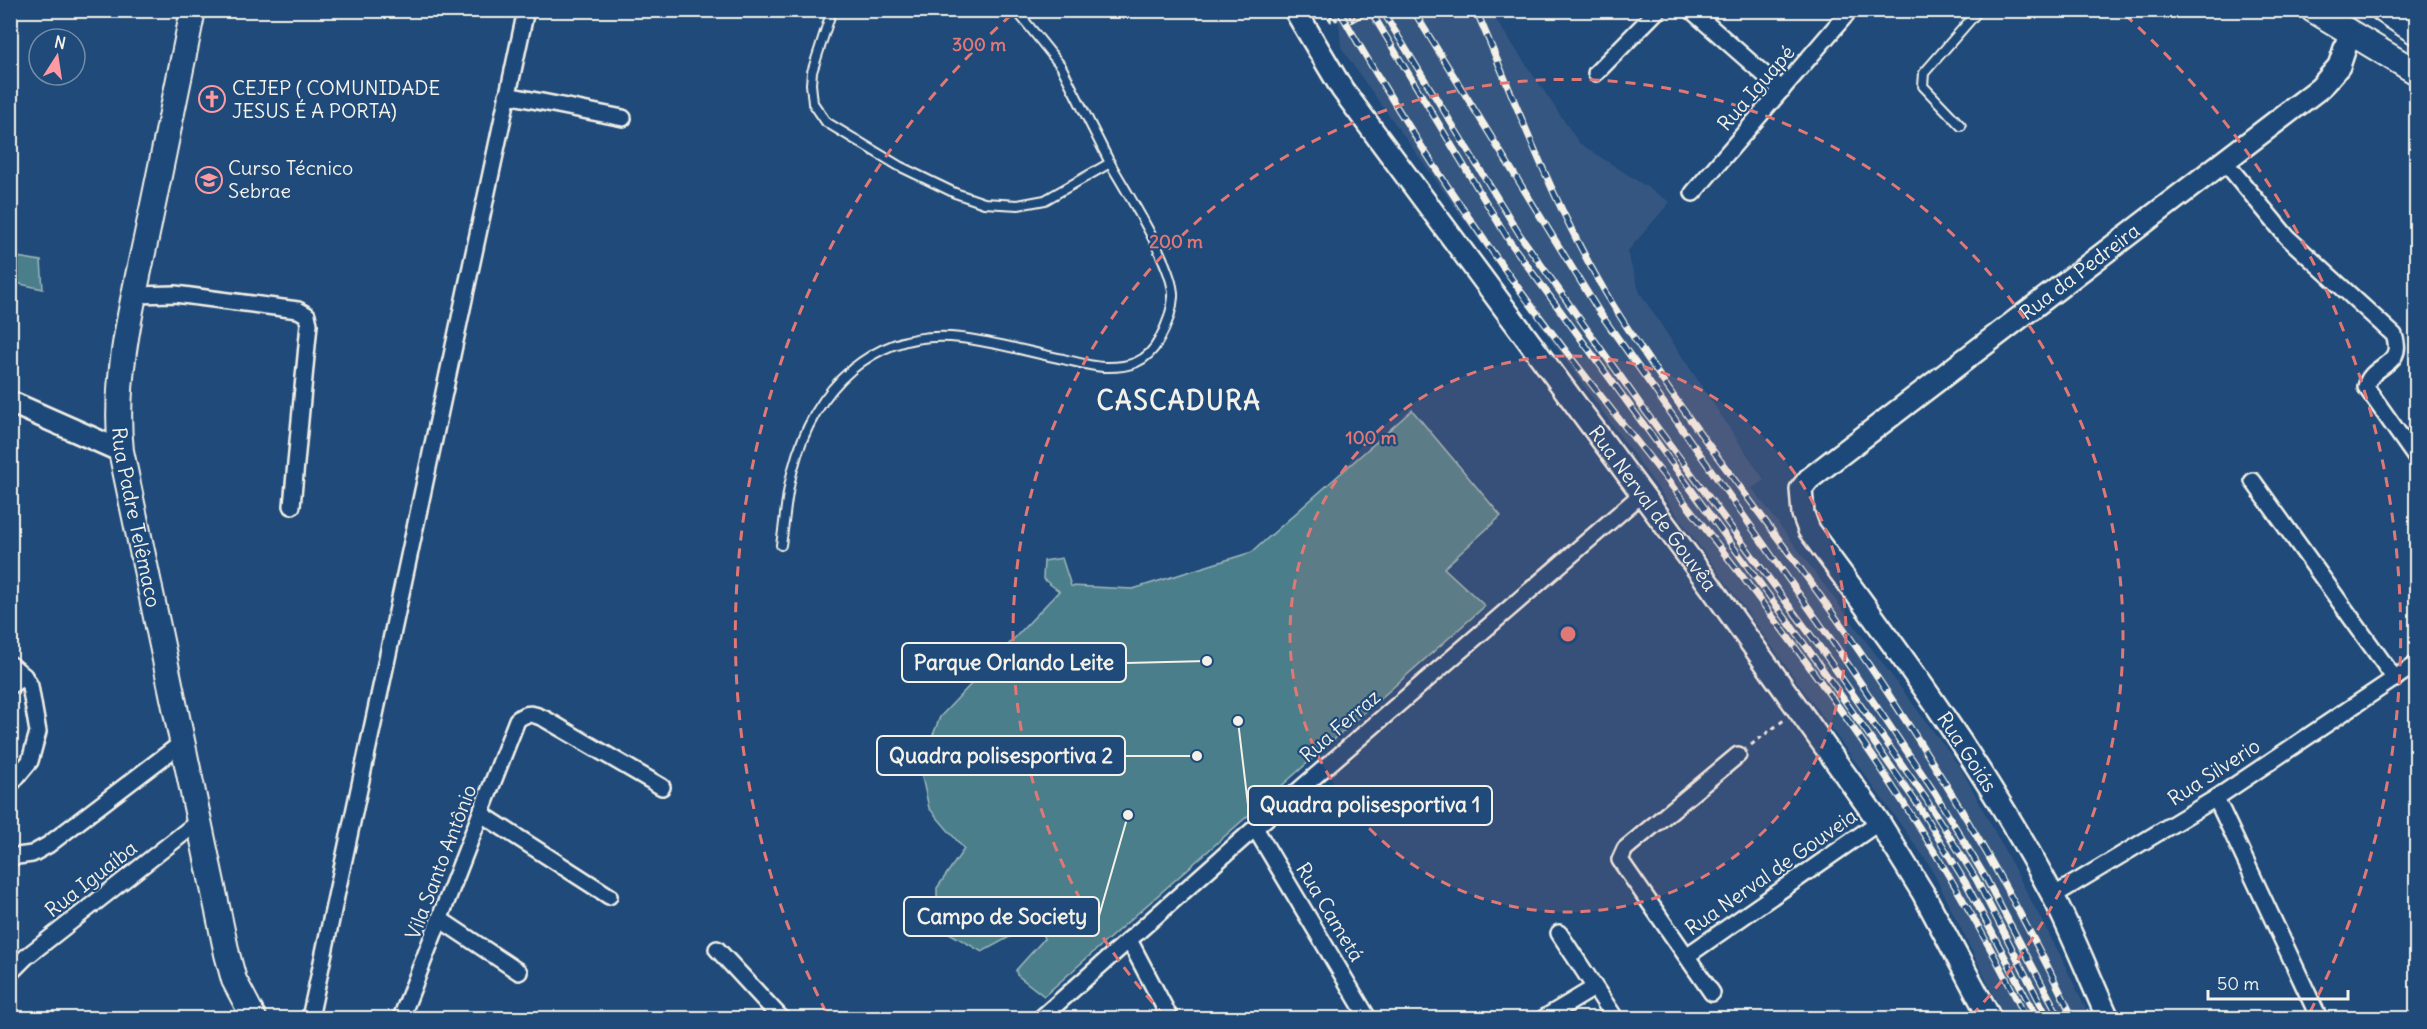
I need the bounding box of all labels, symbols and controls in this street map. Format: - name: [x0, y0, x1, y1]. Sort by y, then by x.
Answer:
- north arrow: [27, 27, 87, 87]
- text: N: [53, 31, 68, 53]
- text: 300 m: [952, 33, 1006, 56]
- street label: Rua Iguapé: [1712, 40, 1800, 136]
- place label: CEJEP ( COMUNIDADE JESUS É A PORTA): [232, 75, 440, 123]
- church icon: CEJEP ( COMUNIDADE JESUS É A PORTA): [197, 84, 227, 114]
- place label: Curso Técnico Sebrae: [228, 155, 353, 203]
- school or university icon: Curso Técnico Sebrae: [194, 165, 224, 195]
- street label: Rua da Pedreira: [2014, 218, 2144, 325]
- text: 200 m: [1149, 230, 1203, 253]
- district label: CASCADURA: [1097, 384, 1261, 417]
- street label: Rua Nerval de Gouvêa: [1584, 420, 1723, 596]
- street label: Rua Padre Telêmaco: [107, 426, 167, 610]
- text: 100 m: [1346, 426, 1397, 449]
- centre of rings: [1558, 624, 1578, 644]
- callout: Parque Orlando Leite: [902, 643, 1126, 682]
- text: Parque Orlando Leite: [914, 649, 1114, 676]
- street label: Rua Ferraz: [1294, 684, 1385, 767]
- street label: Rua Goiás: [1932, 707, 2003, 797]
- street label: Rua Silverio: [2163, 733, 2264, 811]
- callout: Quadra polisesportiva 2: [877, 736, 1125, 775]
- text: Quadra polisesportiva 2: [889, 742, 1113, 769]
- street label: Vila Santo Antônio: [400, 781, 482, 943]
- callout: Quadra polisesportiva 1: [1248, 786, 1492, 825]
- text: Quadra polisesportiva 1: [1260, 791, 1480, 818]
- street label: Rua Nerval de Gouveia: [1680, 803, 1862, 940]
- street label: Rua Iguaíba: [40, 835, 142, 922]
- street label: Rua Cametá: [1291, 858, 1370, 966]
- callout: Campo de Society: [904, 897, 1099, 936]
- text: Campo de Society: [917, 903, 1087, 930]
- scale bar: [2208, 963, 2348, 1001]
- text: 50 m: [2217, 972, 2259, 995]

